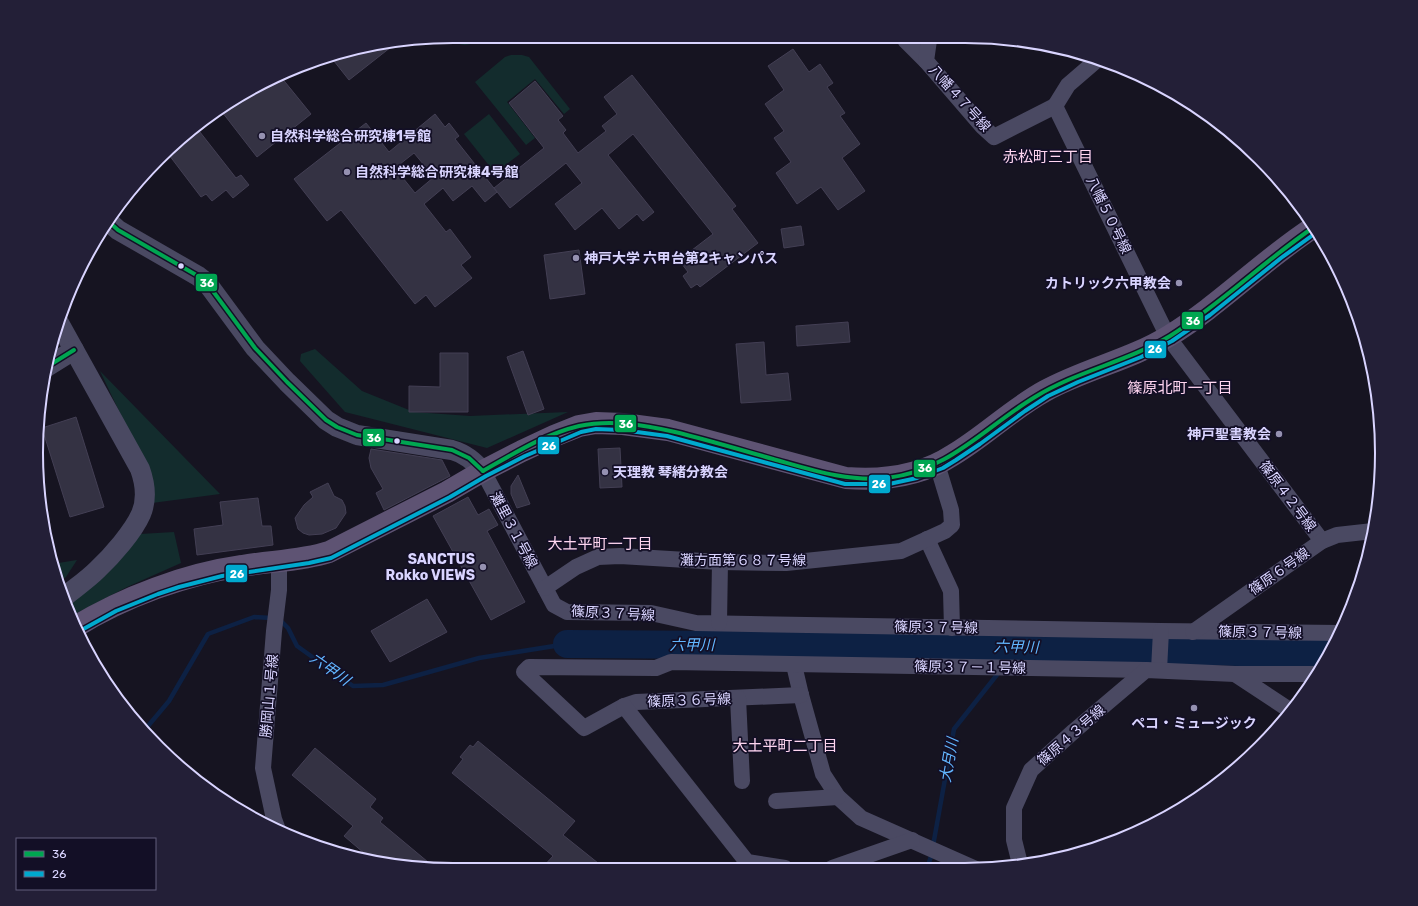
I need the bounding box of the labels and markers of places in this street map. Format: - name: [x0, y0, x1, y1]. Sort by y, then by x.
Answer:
- place label: 自然科学総合研究棟1号館: [270, 128, 431, 145]
- marker: 自然科学総合研究棟1号館: [257, 131, 267, 141]
- place label: 自然科学総合研究棟4号館: [355, 164, 519, 181]
- marker: 自然科学総合研究棟4号館: [342, 167, 352, 177]
- place label: 神戸大学 六甲台第2キャンパス: [584, 250, 778, 267]
- marker: 神戸大学 六甲台第2キャンパス: [571, 253, 581, 263]
- unlabelled marker: [176, 261, 186, 271]
- place label: カトリック六甲教会: [1045, 275, 1171, 292]
- marker: カトリック六甲教会: [1174, 278, 1184, 288]
- place label: 神戸聖書教会: [1187, 426, 1271, 443]
- marker: 神戸聖書教会: [1274, 429, 1284, 439]
- unlabelled marker: [392, 436, 402, 446]
- place label: 天理教 琴緒分教会: [613, 464, 728, 481]
- marker: 天理教 琴緒分教会: [600, 467, 610, 477]
- place label: SANCTUS Rokko VIEWS: [386, 551, 475, 584]
- marker: SANCTUS Rokko VIEWS: [478, 562, 488, 572]
- marker: ペコ・ミュージック: [1189, 703, 1199, 713]
- place label: ペコ・ミュージック: [1131, 715, 1257, 732]

